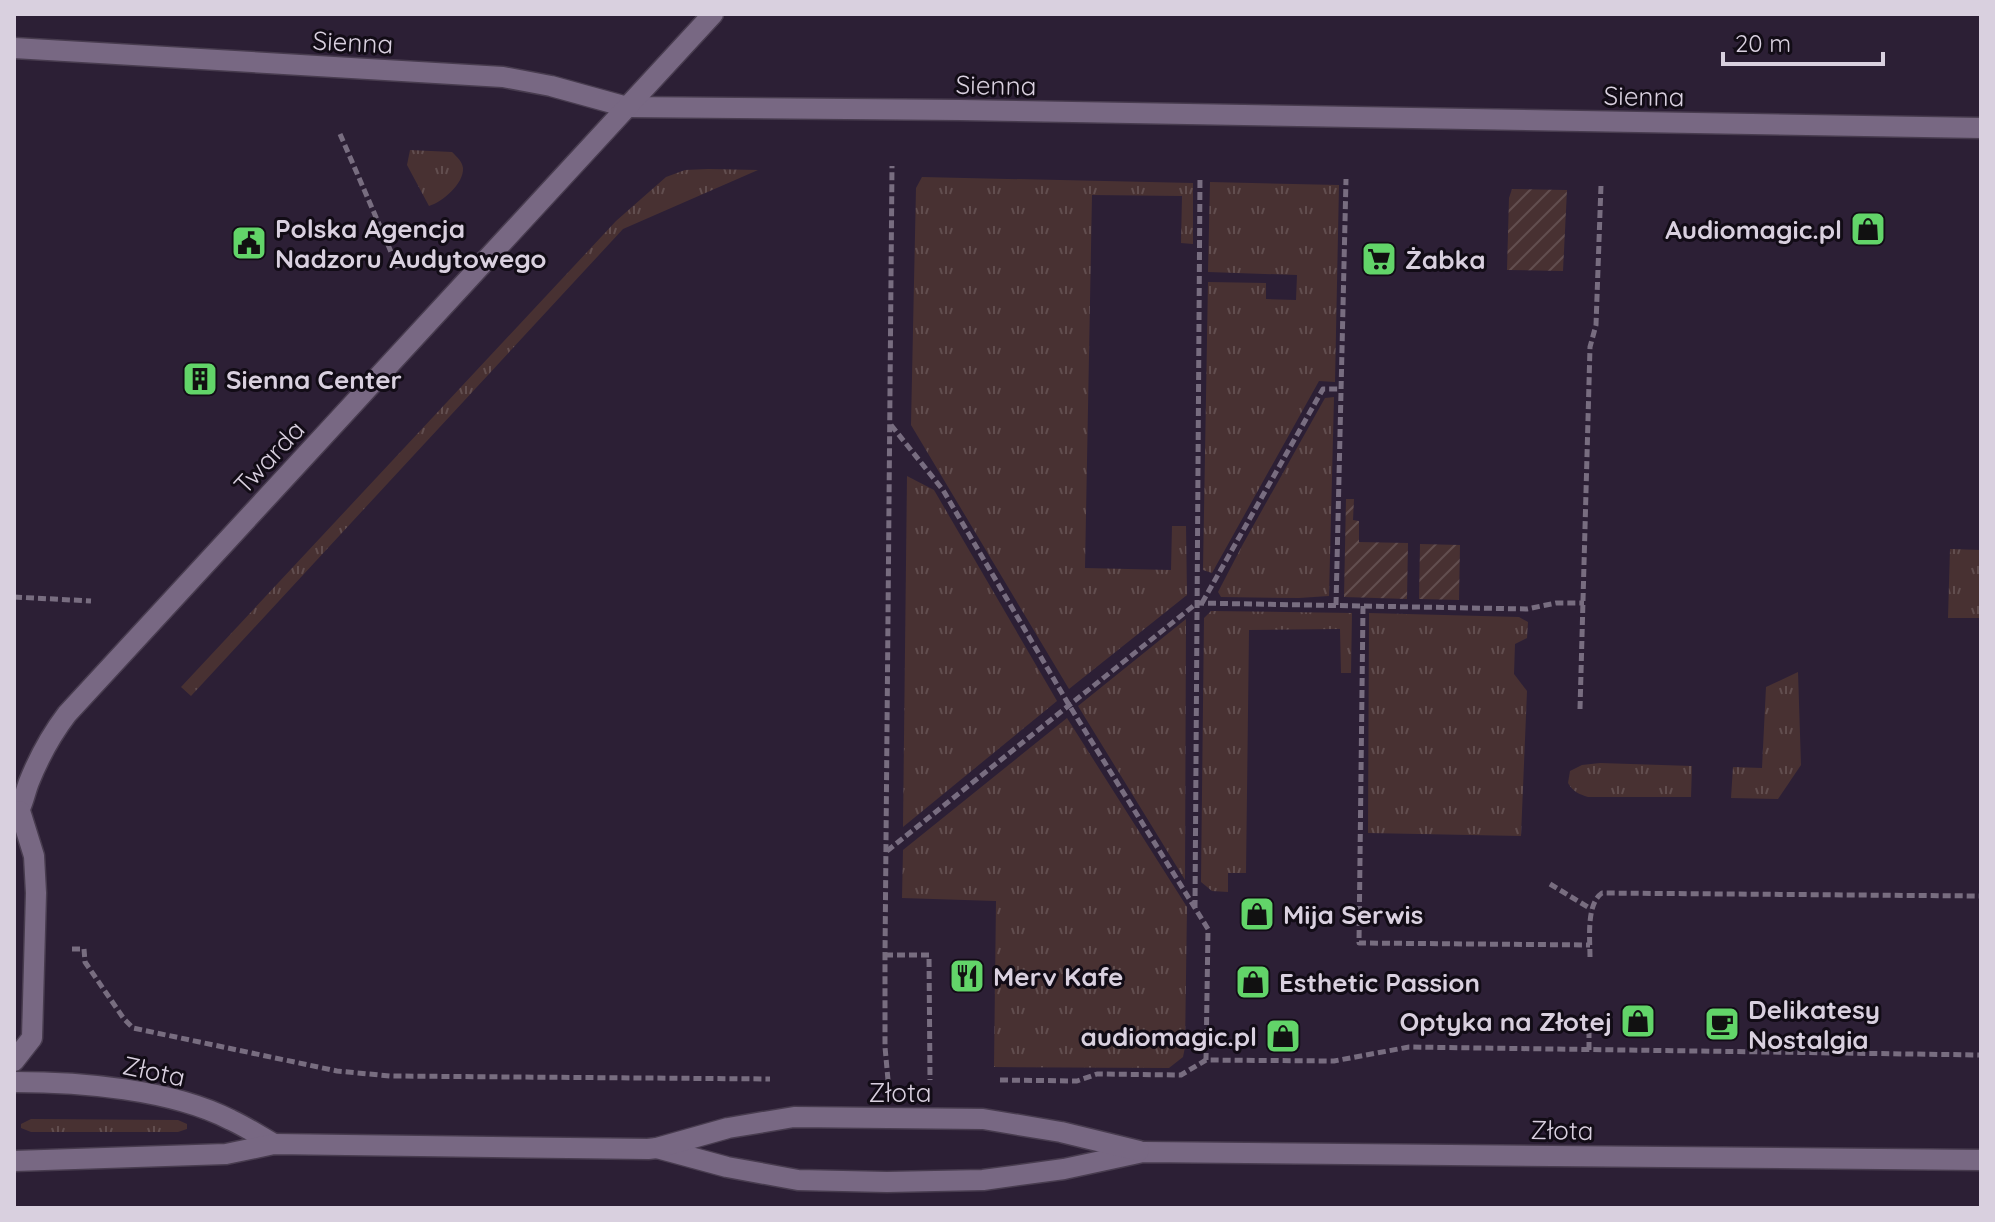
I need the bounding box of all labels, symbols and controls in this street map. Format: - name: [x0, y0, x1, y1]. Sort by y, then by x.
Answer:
- scale bar: [1723, 16, 1883, 66]
- street label: Sienna: [312, 23, 394, 61]
- text: 20 m: [1735, 28, 1791, 58]
- street label: Sienna: [955, 68, 1037, 102]
- street label: Sienna: [1603, 79, 1685, 113]
- shop icon: Audiomagic.pl: [1849, 210, 1887, 248]
- place label: Polska Agencja Nadzoru Audytowego: [275, 212, 547, 275]
- place label: Audiomagic.pl: [1665, 213, 1842, 246]
- public building icon: Polska Agencja Nadzoru Audytowego: [230, 224, 268, 262]
- supermarket icon: Żabka: [1360, 240, 1398, 278]
- place label: Żabka: [1405, 243, 1486, 276]
- building icon: Sienna Center: [181, 360, 219, 398]
- place label: Sienna Center: [226, 363, 402, 396]
- street label: Twarda: [227, 413, 311, 501]
- shop icon: Mija Serwis: [1238, 895, 1276, 933]
- place label: Mija Serwis: [1283, 898, 1423, 931]
- restaurant icon: Merv Kafe: [948, 957, 986, 995]
- place label: Merv Kafe: [993, 960, 1123, 993]
- shop icon: Esthetic Passion: [1234, 963, 1272, 1001]
- place label: Esthetic Passion: [1279, 966, 1480, 999]
- place label: Delikatesy Nostalgia: [1748, 993, 1880, 1056]
- shop icon: Optyka na Złotej: [1619, 1002, 1657, 1040]
- place label: Optyka na Złotej: [1400, 1005, 1612, 1038]
- cafe icon: Delikatesy Nostalgia: [1703, 1005, 1741, 1043]
- shop icon: audiomagic.pl: [1264, 1017, 1302, 1055]
- place label: audiomagic.pl: [1081, 1020, 1257, 1053]
- street label: Złota: [120, 1048, 188, 1094]
- street label: Złota: [868, 1076, 932, 1109]
- street label: Złota: [1530, 1113, 1594, 1147]

